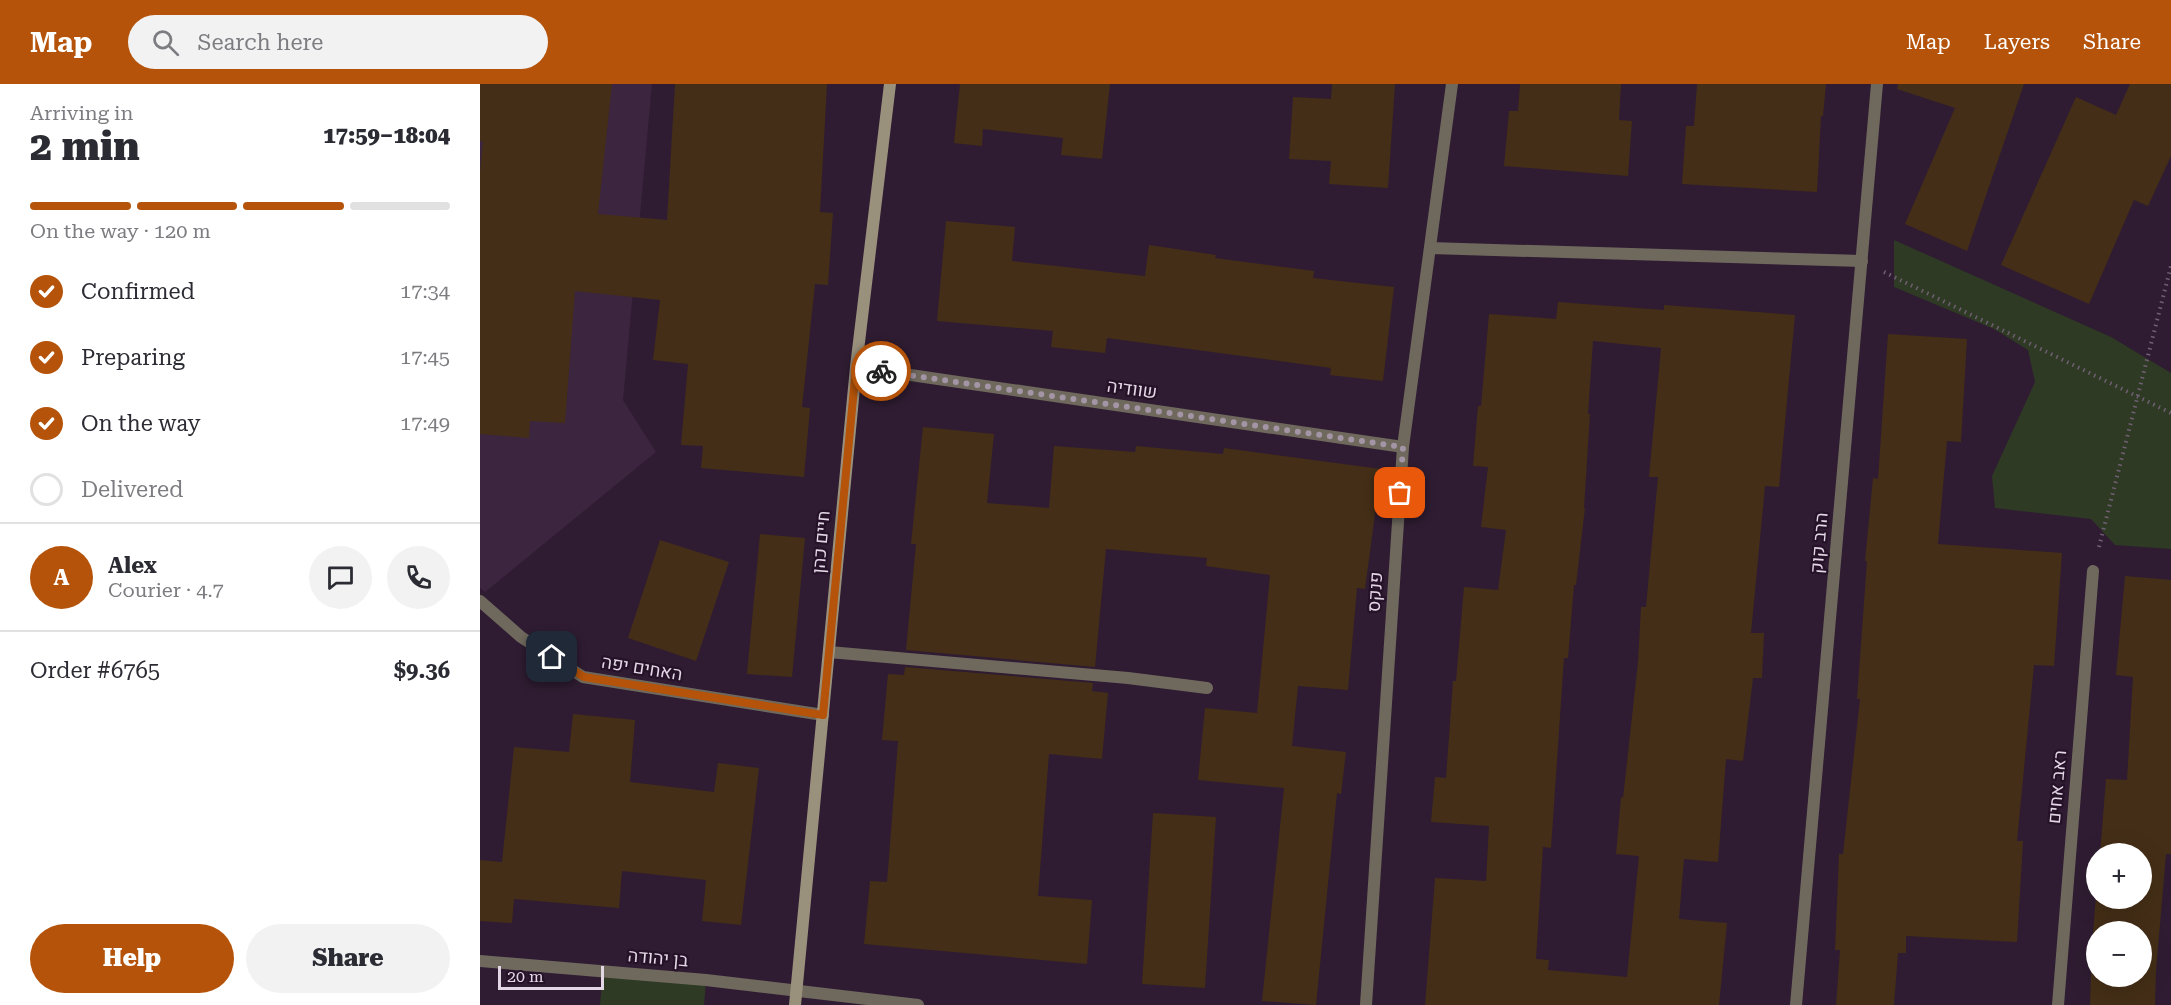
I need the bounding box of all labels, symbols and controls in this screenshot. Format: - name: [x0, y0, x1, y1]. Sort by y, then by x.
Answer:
- search box: [128, 15, 548, 69]
- text: Map: [30, 26, 92, 59]
- icon: search: [149, 26, 182, 59]
- text: Search here: [197, 30, 323, 55]
- text: Map: [1906, 30, 1951, 54]
- text: Layers: [1984, 30, 2050, 54]
- text: Share: [2083, 30, 2141, 54]
- text: Arriving in: [30, 101, 133, 125]
- text: 17:59–18:04: [323, 123, 450, 148]
- text: 2 min: [30, 124, 140, 170]
- text: On the way · 120 m: [30, 219, 211, 243]
- icon: check: [30, 275, 63, 308]
- text: Confirmed: [81, 279, 195, 304]
- text: 17:34: [400, 279, 450, 303]
- icon: check: [30, 341, 63, 374]
- courier: [851, 341, 911, 401]
- text: Preparing: [81, 345, 185, 370]
- text: 17:45: [400, 345, 450, 369]
- icon: bike: [865, 355, 898, 388]
- street label: שוודיה: [1106, 375, 1158, 402]
- icon: check: [30, 407, 63, 440]
- text: On the way: [81, 411, 201, 436]
- text: 17:49: [400, 411, 450, 435]
- pin: [1374, 467, 1425, 518]
- icon: bag: [1383, 476, 1416, 509]
- text: Delivered: [81, 477, 183, 502]
- street label: חיים כהן: [807, 510, 834, 574]
- street label: הרב קוק: [1805, 512, 1832, 574]
- button: chat: [309, 546, 372, 609]
- button: phone: [387, 546, 450, 609]
- text: Alex: [108, 553, 157, 578]
- text: A: [54, 565, 69, 590]
- street label: פנקס: [1363, 571, 1386, 613]
- text: Courier · 4.7: [108, 578, 224, 602]
- pin: [526, 631, 577, 682]
- icon: home: [535, 640, 568, 673]
- street label: האחים יפה: [600, 651, 684, 684]
- text: Order #6765: [30, 658, 160, 683]
- text: $9.36: [394, 658, 450, 683]
- street label: ראב אחים: [2043, 749, 2070, 825]
- map controls: [2086, 843, 2152, 987]
- button: +: [2086, 843, 2152, 909]
- button: −: [2086, 921, 2152, 987]
- button: Help: [30, 924, 234, 993]
- button: Share: [246, 924, 450, 993]
- street label: בן יהודה: [627, 944, 690, 971]
- scale bar: [498, 963, 604, 990]
- text: 20 m: [507, 967, 544, 986]

